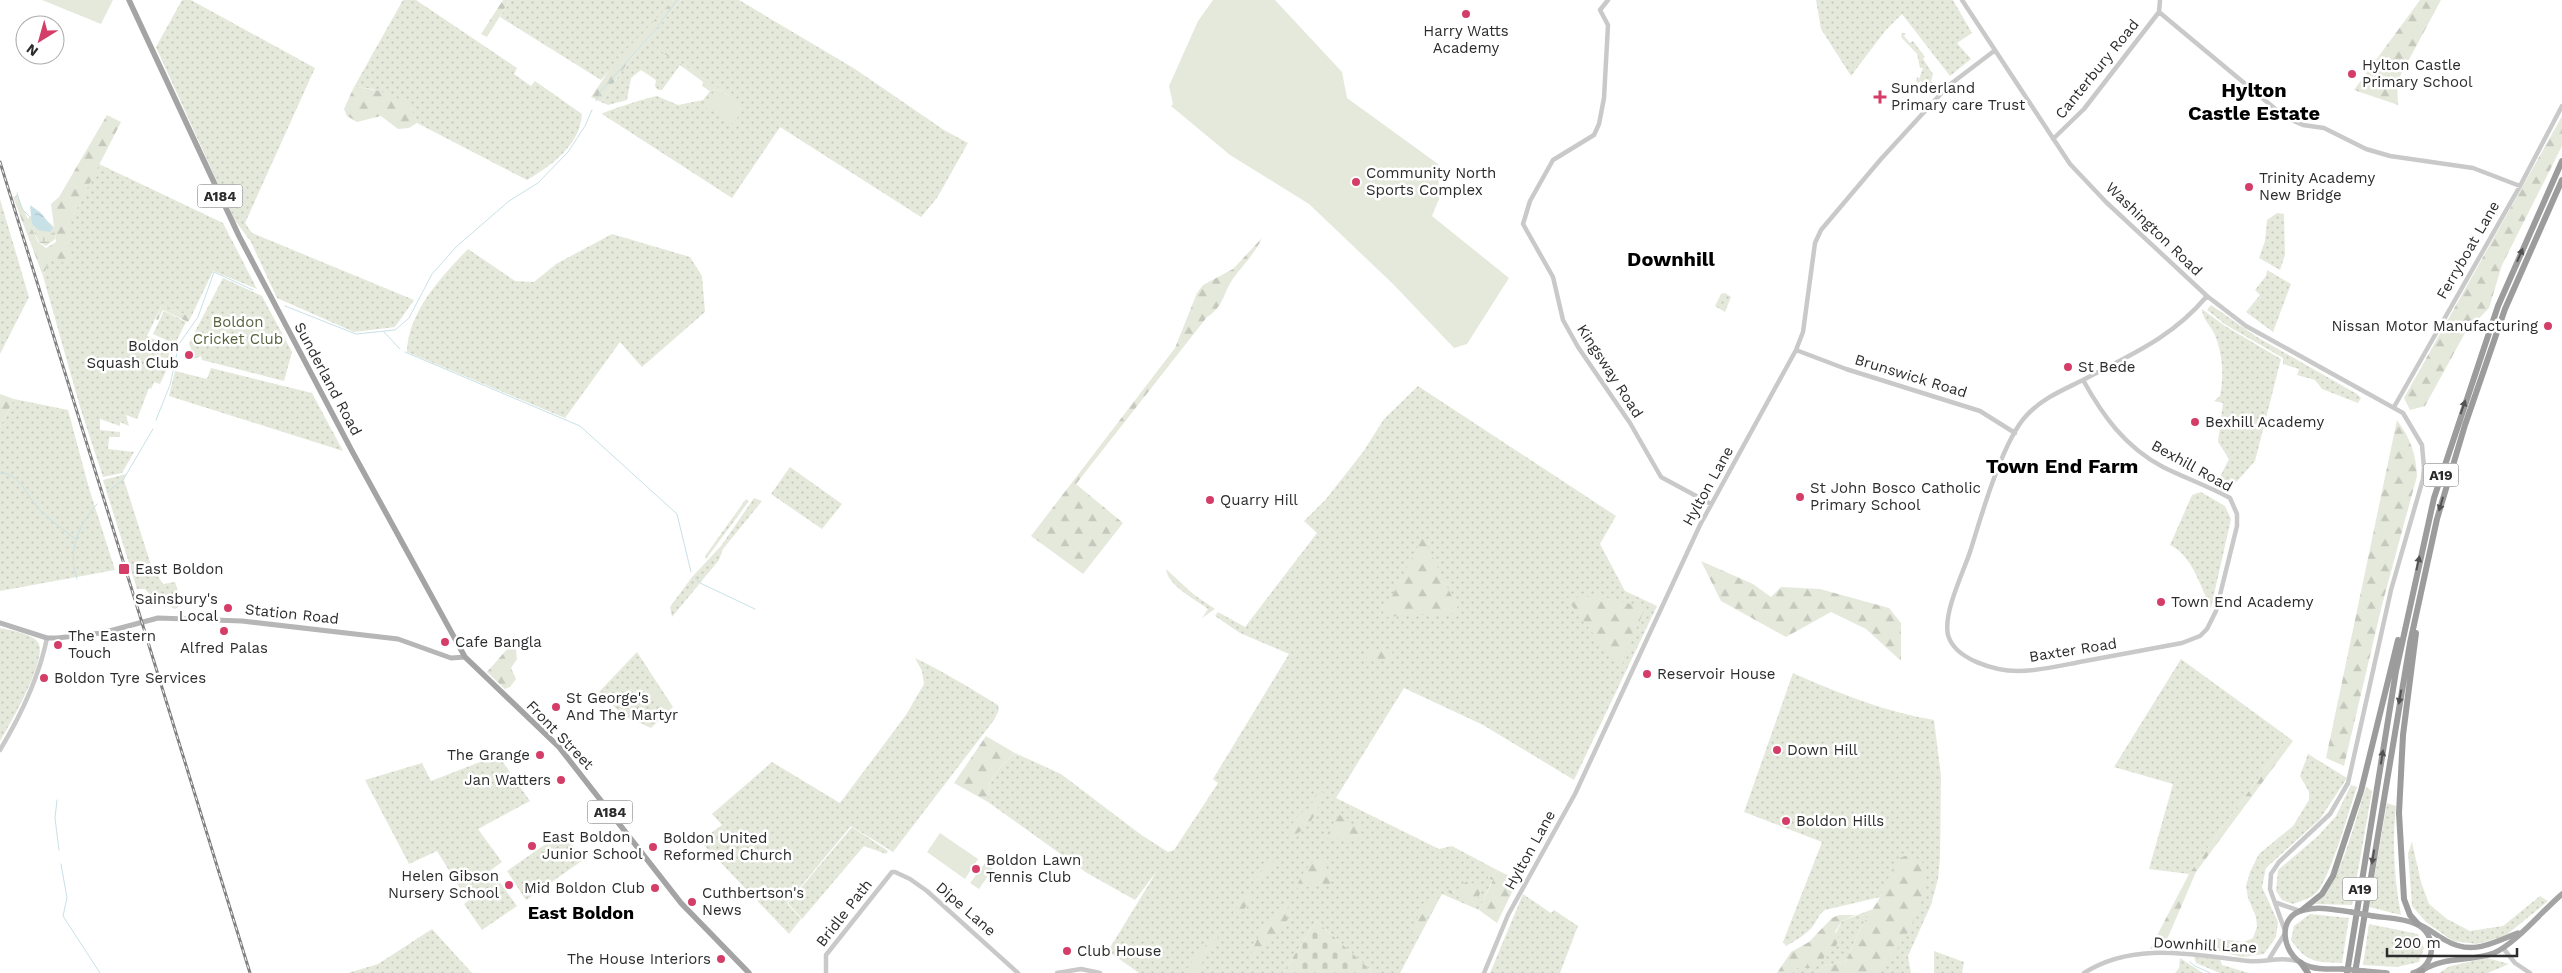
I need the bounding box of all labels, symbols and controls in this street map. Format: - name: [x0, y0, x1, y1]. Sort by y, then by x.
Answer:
- marker: Harry Watts Academy: [1460, 8, 1472, 20]
- north arrow: [15, 15, 65, 65]
- street label: Canterbury Road: [2051, 16, 2143, 122]
- place label: Harry Watts Academy: [1423, 22, 1509, 57]
- text: N: [23, 41, 41, 60]
- place label: Hylton Castle Primary School: [2362, 56, 2473, 91]
- marker: Hylton Castle Primary School: [2346, 68, 2358, 80]
- district label: Hylton Castle Estate: [2188, 78, 2320, 125]
- place label: Sunderland Primary care Trust: [1891, 79, 2026, 114]
- marker: Sunderland Primary care Trust: [1873, 90, 1887, 104]
- place label: Community North Sports Complex: [1366, 164, 1496, 199]
- place label: Trinity Academy New Bridge: [2259, 169, 2375, 204]
- marker: Community North Sports Complex: [1350, 176, 1362, 188]
- street label: Washington Road: [2102, 178, 2206, 280]
- marker: Trinity Academy New Bridge: [2243, 181, 2255, 193]
- road number: A184: [198, 185, 242, 208]
- street label: Ferryboat Lane: [2433, 198, 2503, 302]
- district label: Downhill: [1627, 247, 1715, 271]
- one-way arrow: [2517, 248, 2525, 262]
- park label: Boldon Cricket Club: [193, 313, 283, 348]
- place label: Nissan Motor Manufacturing: [2332, 317, 2538, 335]
- street label: Sunderland Road: [291, 319, 365, 439]
- marker: Nissan Motor Manufacturing: [2542, 320, 2554, 332]
- street label: Kingsway Road: [1573, 321, 1647, 421]
- place label: Boldon Squash Club: [86, 337, 179, 372]
- marker: Boldon Squash Club: [183, 349, 195, 361]
- street label: Brunswick Road: [1853, 350, 1969, 402]
- place label: St Bede: [2078, 358, 2136, 376]
- marker: St Bede: [2062, 361, 2074, 373]
- one-way arrow: [2460, 399, 2468, 414]
- place label: Bexhill Academy: [2205, 413, 2324, 431]
- marker: Bexhill Academy: [2189, 416, 2201, 428]
- street label: Bexhill Road: [2148, 436, 2236, 496]
- street label: Hylton Lane: [1679, 443, 1737, 529]
- district label: Town End Farm: [1986, 454, 2138, 478]
- road number: A19: [2424, 464, 2458, 486]
- place label: St John Bosco Catholic Primary School: [1810, 479, 1981, 514]
- place label: Quarry Hill: [1220, 491, 1298, 509]
- marker: St John Bosco Catholic Primary School: [1794, 491, 1806, 503]
- marker: Quarry Hill: [1204, 494, 1216, 506]
- one-way arrow: [2436, 497, 2444, 512]
- one-way arrow: [2415, 555, 2423, 571]
- place label: East Boldon: [135, 560, 223, 578]
- marker: East Boldon: [117, 562, 131, 576]
- place label: Sainsbury's Local: [135, 590, 218, 625]
- place label: Town End Academy: [2171, 593, 2314, 611]
- marker: Town End Academy: [2155, 596, 2167, 608]
- street label: Station Road: [244, 600, 340, 628]
- marker: Sainsbury's Local: [222, 602, 234, 614]
- marker: Alfred Palas: [218, 625, 230, 637]
- place label: The Eastern Touch: [68, 627, 156, 662]
- place label: Cafe Bangla: [455, 633, 542, 651]
- street label: Baxter Road: [2028, 634, 2118, 666]
- marker: Cafe Bangla: [439, 636, 451, 648]
- marker: The Eastern Touch: [52, 639, 64, 651]
- place label: Alfred Palas: [180, 639, 268, 657]
- place label: Reservoir House: [1657, 665, 1775, 683]
- marker: Reservoir House: [1641, 668, 1653, 680]
- place label: Boldon Tyre Services: [54, 669, 206, 687]
- marker: Boldon Tyre Services: [38, 672, 50, 684]
- place label: St George's And The Martyr: [566, 689, 678, 724]
- one-way arrow: [2396, 689, 2404, 705]
- street label: Front Street: [523, 697, 598, 774]
- marker: St George's And The Martyr: [550, 701, 562, 713]
- place label: Down Hill: [1787, 741, 1858, 759]
- marker: Down Hill: [1771, 744, 1783, 756]
- place label: The Grange: [447, 746, 530, 764]
- marker: The Grange: [534, 749, 546, 761]
- one-way arrow: [2378, 749, 2386, 765]
- place label: Jan Watters: [464, 771, 551, 789]
- marker: Jan Watters: [555, 774, 567, 786]
- road number: A184: [588, 800, 632, 824]
- street label: Hylton Lane: [1501, 807, 1559, 893]
- place label: Boldon Hills: [1796, 812, 1884, 830]
- marker: Boldon Hills: [1780, 815, 1792, 827]
- place label: East Boldon Junior School: [542, 828, 643, 863]
- place label: Boldon United Reformed Church: [663, 829, 792, 864]
- marker: East Boldon Junior School: [526, 840, 538, 852]
- marker: Boldon United Reformed Church: [647, 841, 659, 853]
- one-way arrow: [2369, 849, 2377, 865]
- place label: Boldon Lawn Tennis Club: [986, 851, 1081, 886]
- marker: Boldon Lawn Tennis Club: [970, 863, 982, 875]
- place label: Helen Gibson Nursery School: [388, 867, 499, 902]
- street label: Bridle Path: [812, 876, 876, 950]
- street label: Dipe Lane: [932, 878, 1000, 940]
- road number: A19: [2342, 878, 2378, 901]
- marker: Helen Gibson Nursery School: [503, 879, 515, 891]
- place label: Mid Boldon Club: [524, 879, 645, 897]
- marker: Mid Boldon Club: [649, 882, 661, 894]
- place label: Cuthbertson's News: [702, 884, 804, 919]
- marker: Cuthbertson's News: [686, 896, 698, 908]
- district label: East Boldon: [528, 902, 634, 923]
- scale bar: [2387, 926, 2517, 958]
- street label: Downhill Lane: [2153, 933, 2257, 957]
- text: 200 m: [2394, 934, 2441, 952]
- place label: Club House: [1077, 942, 1161, 960]
- marker: Club House: [1061, 945, 1073, 957]
- place label: The House Interiors: [567, 950, 711, 968]
- marker: The House Interiors: [715, 953, 727, 965]

